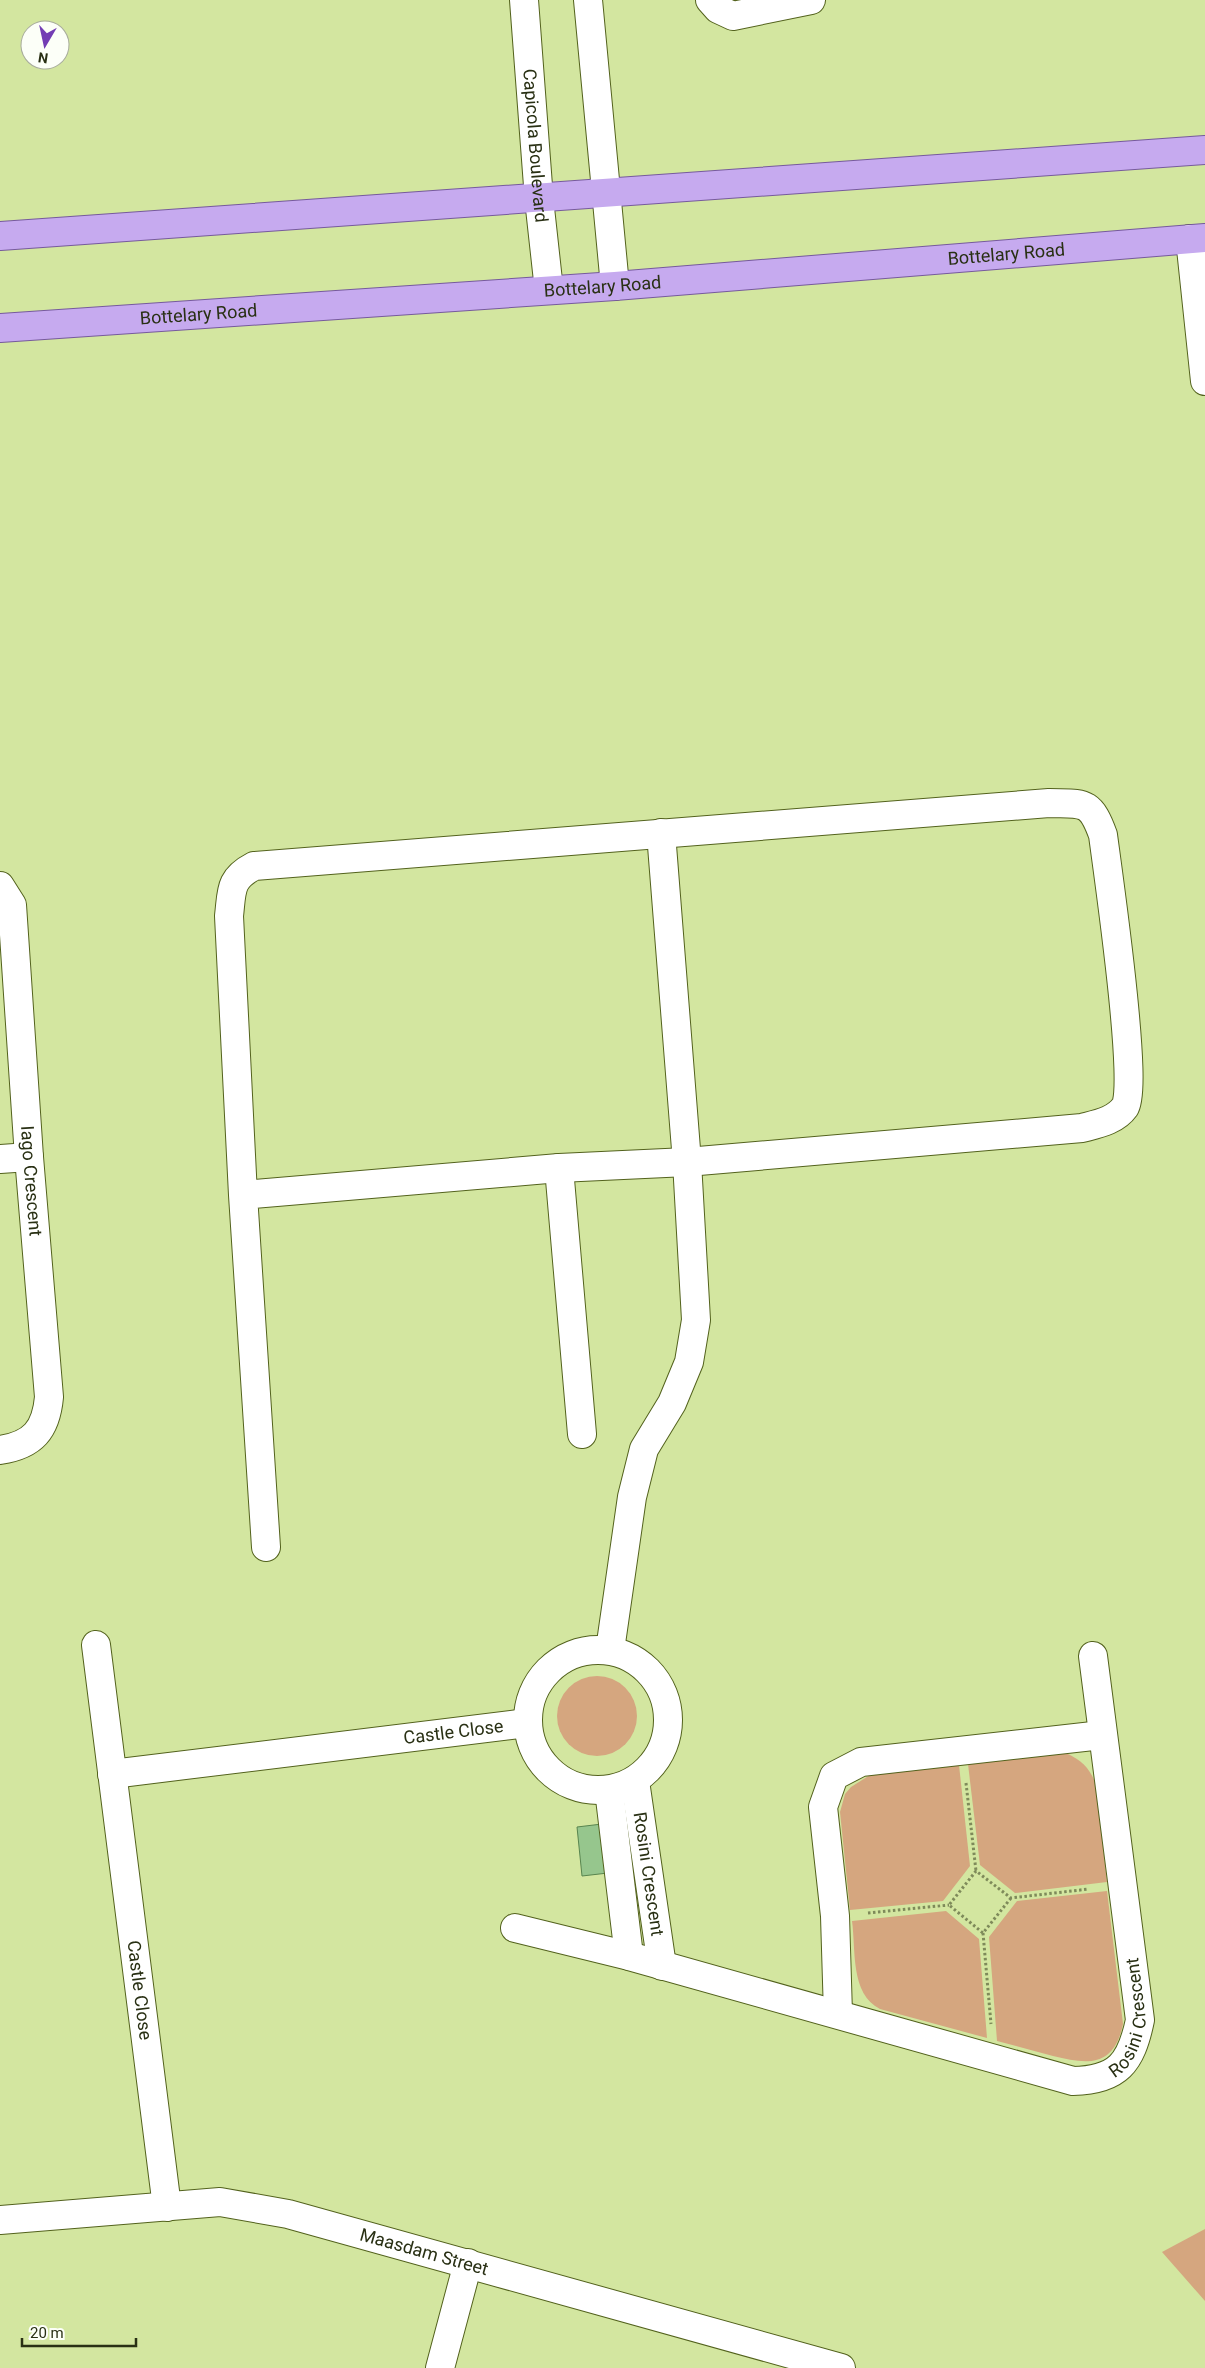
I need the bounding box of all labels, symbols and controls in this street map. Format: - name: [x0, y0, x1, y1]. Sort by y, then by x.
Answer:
- north arrow: [20, 20, 70, 70]
- text: N: [37, 49, 49, 67]
- street label: Capicola Boulevard: [519, 68, 552, 223]
- street label: Bottelary Road: [947, 238, 1066, 269]
- street label: Bottelary Road: [543, 271, 662, 301]
- street label: Bottelary Road: [139, 299, 258, 328]
- street label: Iago Crescent: [17, 1125, 47, 1237]
- street label: Castle Close: [402, 1715, 504, 1748]
- street label: Rosini Crescent: [630, 1810, 669, 1937]
- street label: Castle Close: [123, 1939, 157, 2041]
- street label: Rosini Crescent: [1104, 1957, 1150, 2082]
- street label: Maasdam Street: [358, 2224, 491, 2279]
- scale bar: [22, 2316, 136, 2348]
- text: 20 m: [30, 2324, 64, 2342]

